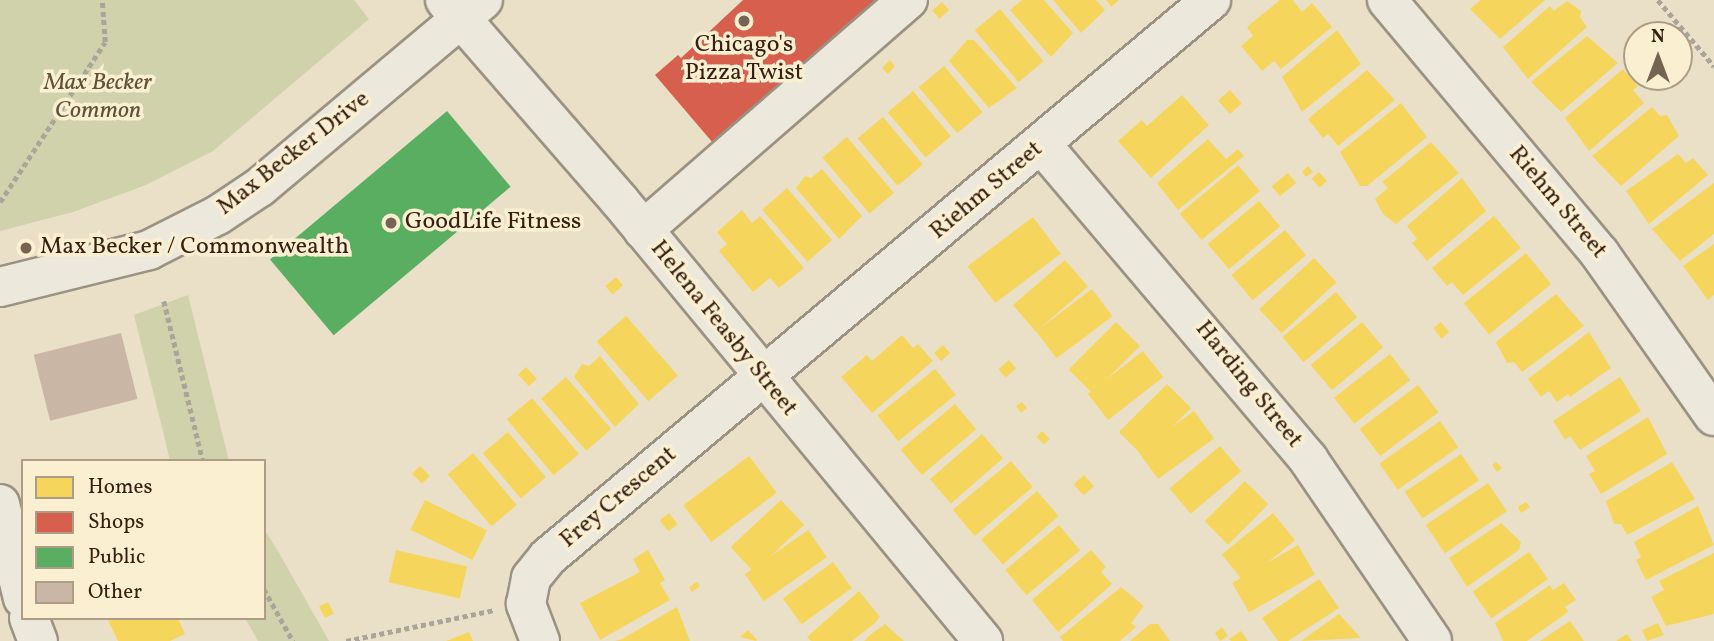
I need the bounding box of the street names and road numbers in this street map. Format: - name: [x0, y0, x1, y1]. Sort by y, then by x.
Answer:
- street label: Max Becker Drive: [212, 86, 376, 222]
- street label: Riehm Street: [925, 136, 1049, 246]
- street label: Riehm Street: [1502, 141, 1612, 265]
- street label: Helena Feasby Street: [643, 235, 803, 423]
- street label: Harding Street: [1188, 316, 1308, 454]
- street label: Frey Crescent: [555, 441, 683, 555]

